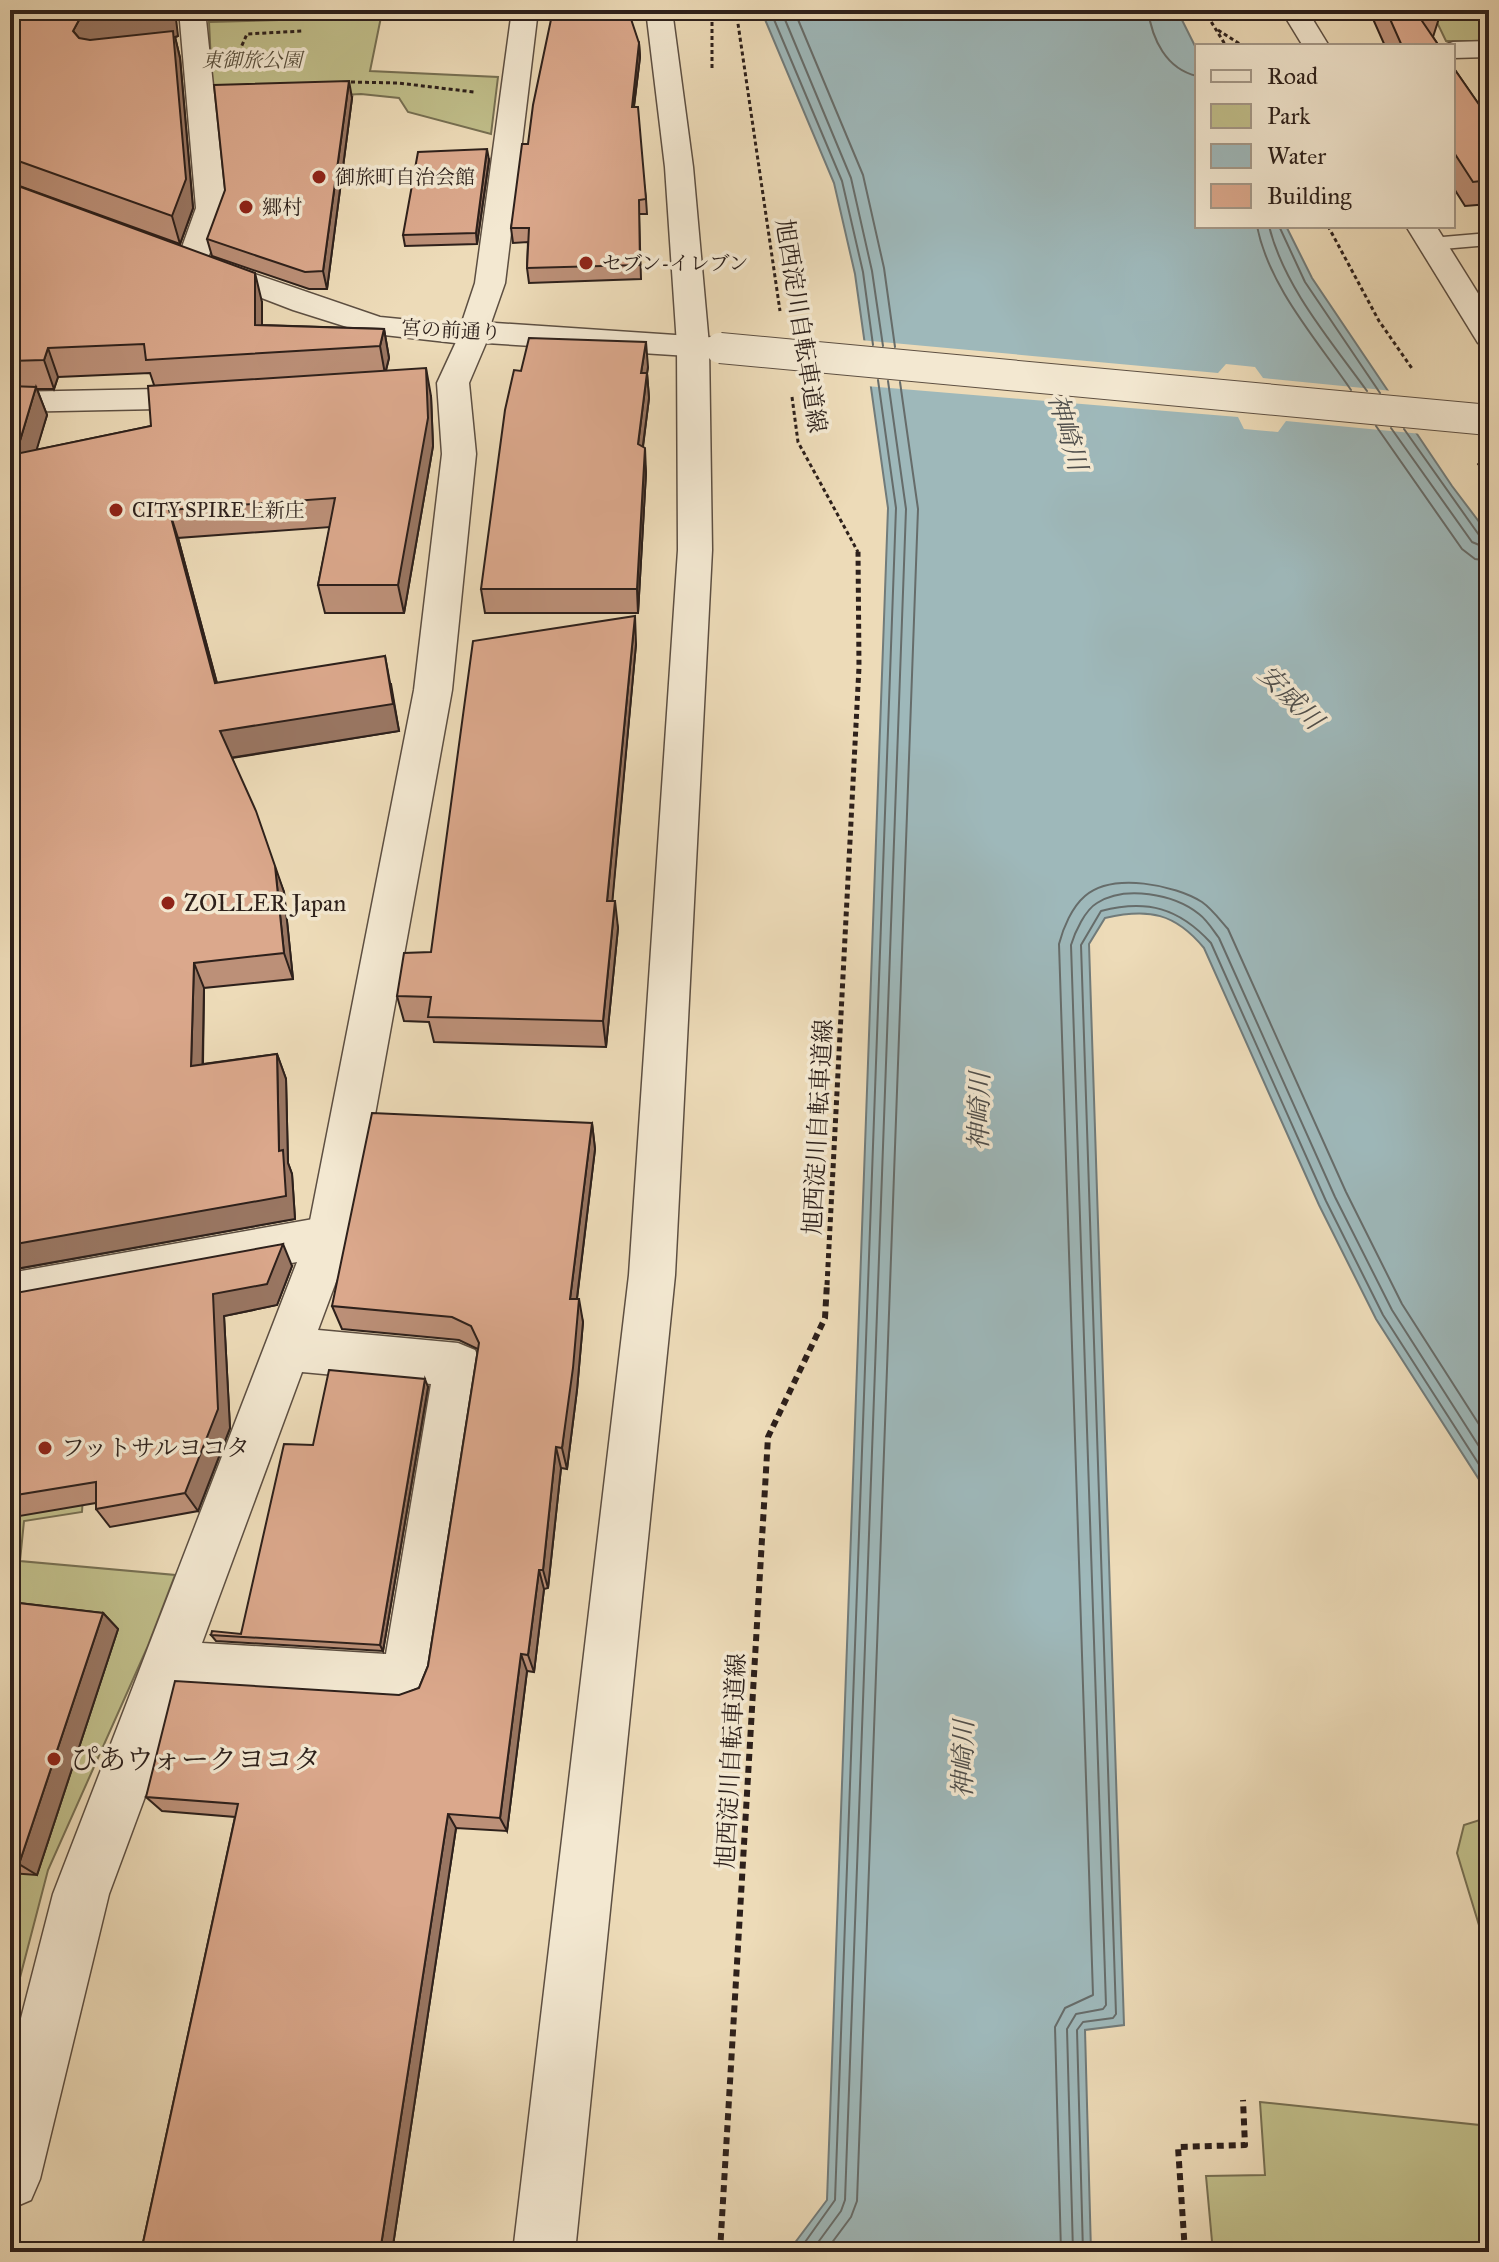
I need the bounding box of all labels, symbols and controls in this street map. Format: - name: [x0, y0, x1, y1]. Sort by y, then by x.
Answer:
- legend: [1195, 44, 1455, 228]
- park label: 東御旅公園: [202, 48, 305, 72]
- text: Road: [1267, 61, 1318, 91]
- text: Park: [1267, 101, 1311, 131]
- text: Water: [1267, 141, 1326, 171]
- place label: 御旅町自治会館: [335, 165, 475, 189]
- marker: 御旅町自治会館: [310, 168, 328, 186]
- text: Building: [1267, 181, 1352, 211]
- place label: 郷村: [262, 195, 302, 219]
- marker: 郷村: [237, 198, 255, 216]
- street label: 旭西淀川自転車道線: [769, 217, 833, 435]
- place label: セブン-イレブン: [602, 251, 749, 275]
- marker: セブン-イレブン: [577, 254, 595, 272]
- street label: 宮の前通り: [400, 315, 502, 345]
- water label: 神崎川: [1042, 390, 1095, 477]
- place label: CITY SPIRE上新庄: [132, 498, 305, 522]
- marker: CITY SPIRE上新庄: [107, 501, 125, 519]
- water label: 安威川: [1252, 658, 1332, 738]
- place label: ZOLLER Japan: [184, 888, 346, 918]
- marker: ZOLLER Japan: [159, 894, 177, 912]
- street label: 旭西淀川自転車道線: [797, 1018, 839, 1236]
- water label: 神崎川: [962, 1069, 996, 1150]
- place label: フットサルヨコタ: [61, 1433, 250, 1463]
- marker: フットサルヨコタ: [36, 1439, 54, 1457]
- street label: 旭西淀川自転車道線: [710, 1652, 752, 1870]
- water label: 神崎川: [946, 1717, 980, 1798]
- place label: ぴあウォークヨコタ: [70, 1742, 321, 1777]
- marker: ぴあウォークヨコタ: [45, 1750, 63, 1768]

